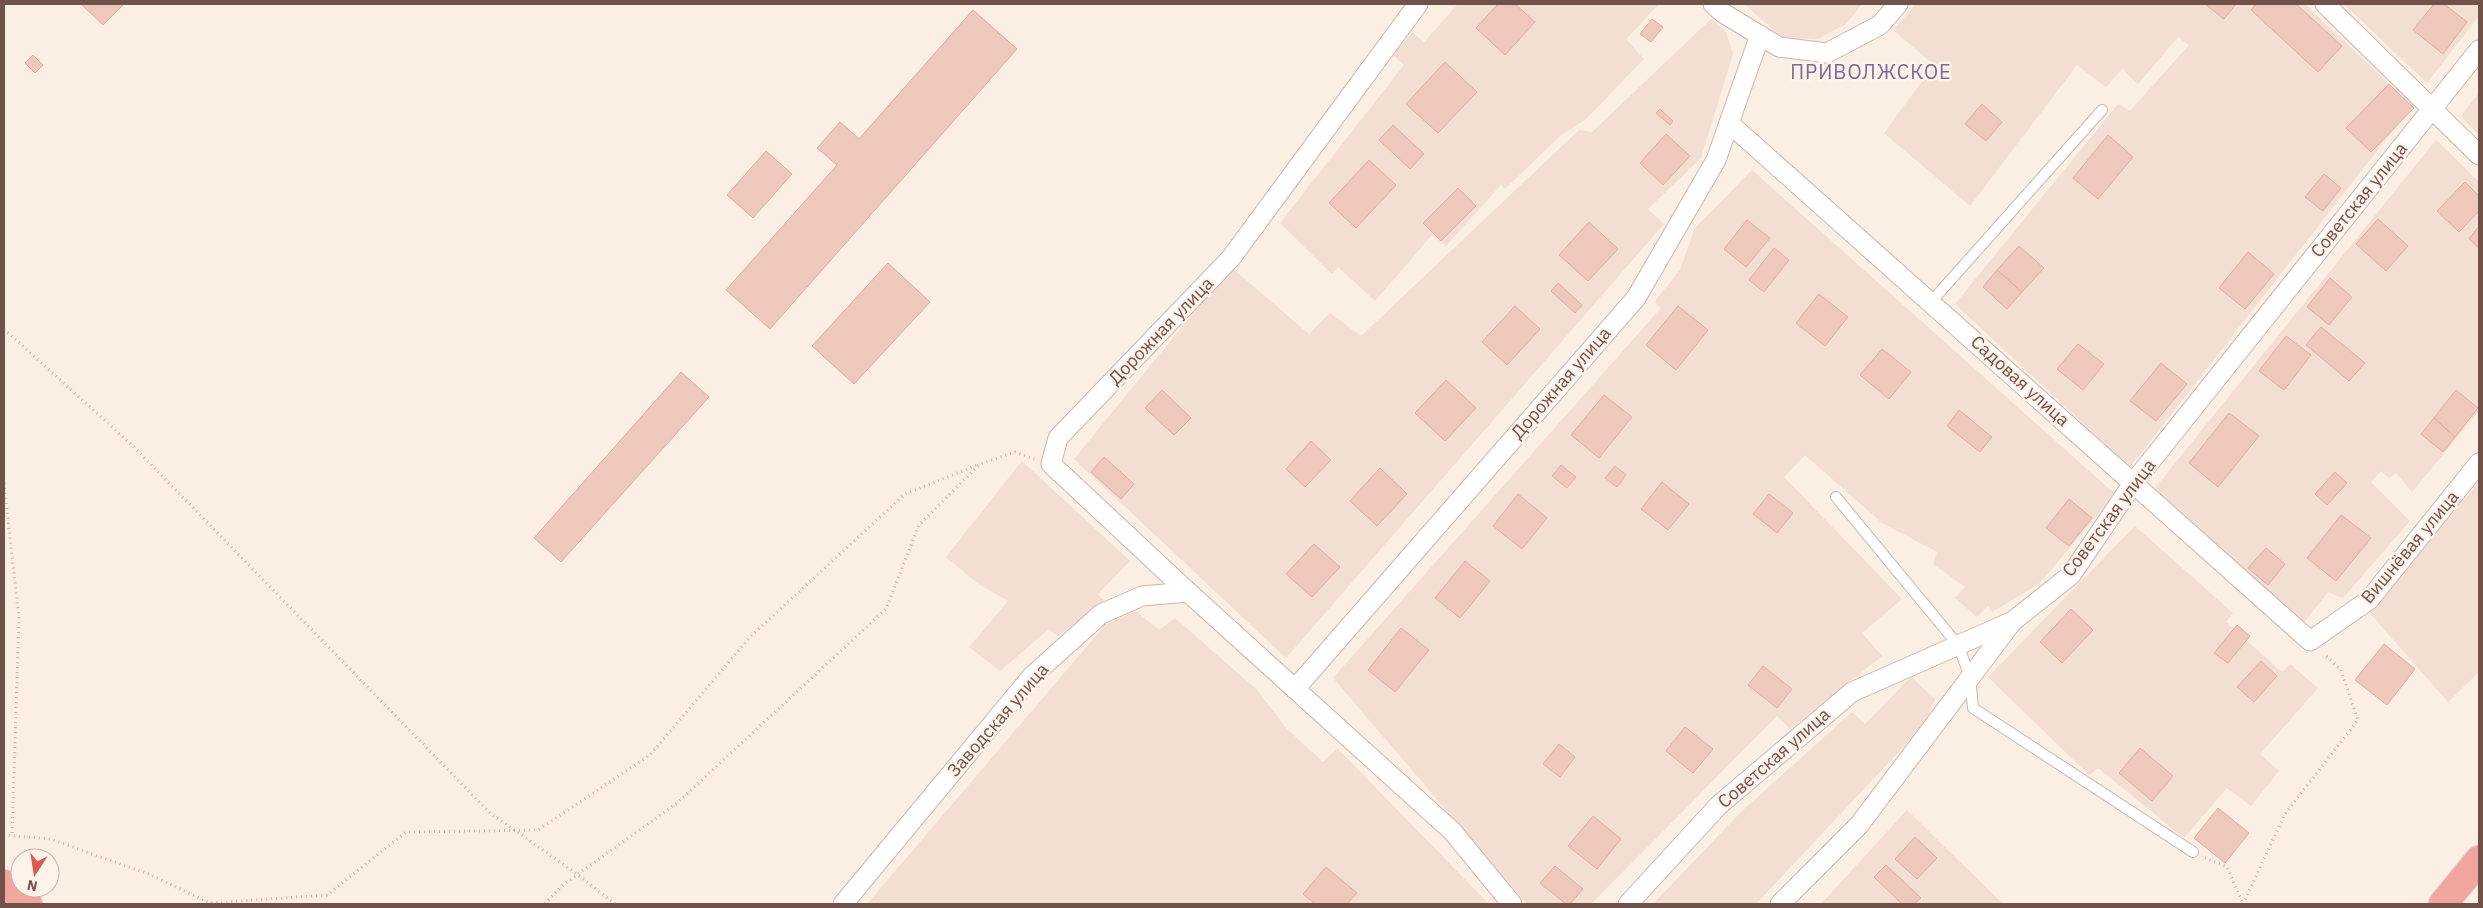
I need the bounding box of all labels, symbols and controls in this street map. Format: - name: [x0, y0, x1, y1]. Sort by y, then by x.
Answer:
- district label: ПРИВОЛЖСКОЕ: [1790, 58, 1952, 85]
- street label: Советская улица: [2305, 137, 2412, 262]
- street label: Дорожная улица: [1103, 272, 1218, 389]
- street label: Дорожная улица: [1506, 322, 1616, 443]
- street label: Садовая улица: [1966, 330, 2075, 431]
- street label: Советская улица: [2057, 454, 2161, 581]
- street label: Вишнёвая улица: [2356, 485, 2464, 608]
- street label: Заводская улица: [942, 658, 1054, 781]
- street label: Советская улица: [1713, 702, 1835, 813]
- north arrow: [10, 848, 60, 898]
- text: N: [25, 876, 39, 896]

